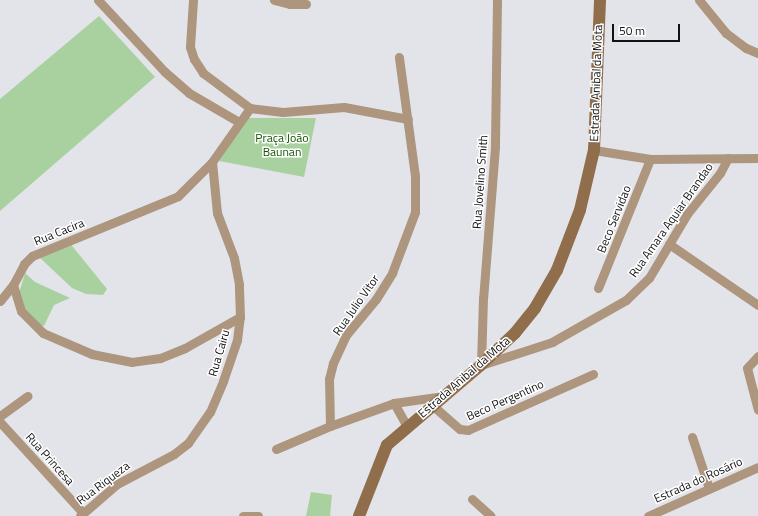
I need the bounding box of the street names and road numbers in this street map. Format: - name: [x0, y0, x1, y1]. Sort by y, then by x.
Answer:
- street label: Estrada Anibal da Mota: [587, 24, 605, 142]
- street label: Rua Jovelino Smith: [470, 134, 490, 230]
- street label: Rua Amara Aquiar Brandao: [626, 160, 716, 280]
- street label: Beco Servidao: [594, 183, 634, 255]
- street label: Rua Cacira: [32, 215, 86, 249]
- street label: Rua Julio Vitor: [330, 272, 382, 338]
- street label: Rua Cairu: [205, 328, 233, 378]
- street label: Estrada Anibal da Mota: [415, 333, 513, 421]
- street label: Beco Pergentino: [464, 377, 546, 423]
- street label: Rua Princesa: [23, 430, 77, 488]
- street label: Estrada do Rosário: [652, 454, 744, 506]
- street label: Rua Riqueza: [74, 458, 132, 508]

